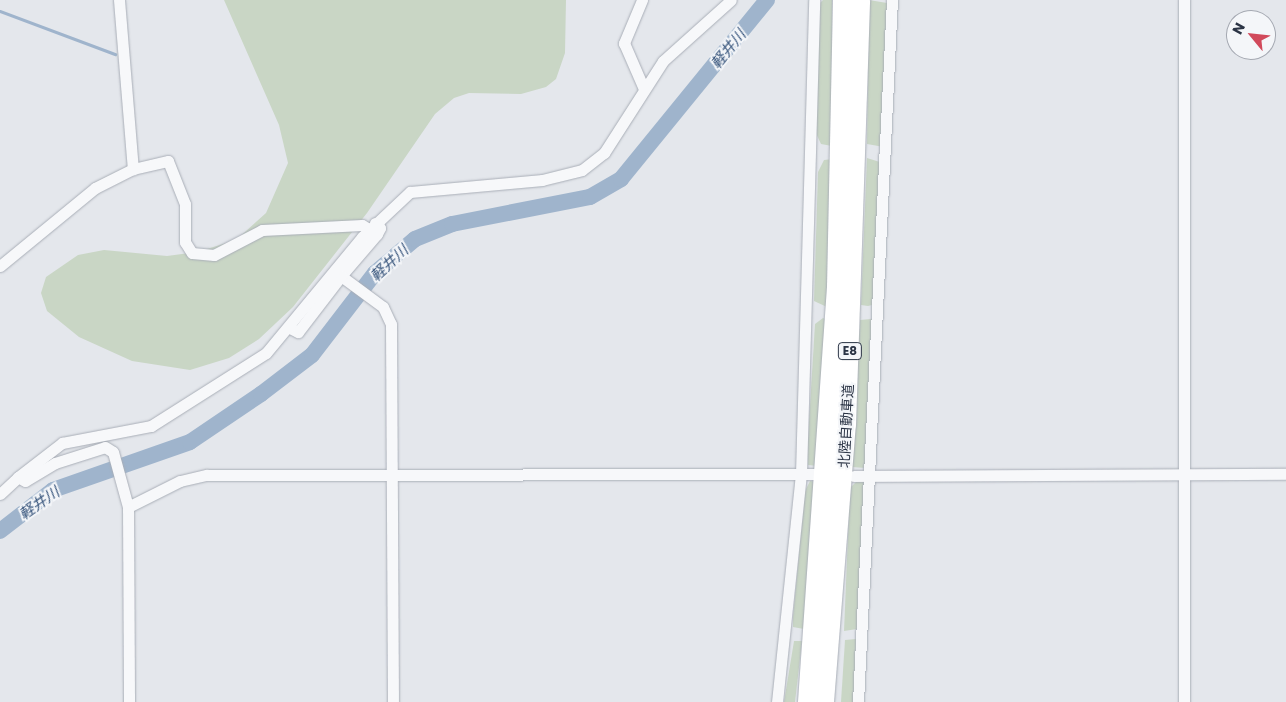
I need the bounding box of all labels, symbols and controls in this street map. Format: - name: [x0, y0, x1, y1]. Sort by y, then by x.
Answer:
- north arrow: [1226, 10, 1276, 60]
- text: N: [1227, 19, 1250, 38]
- water label: 軽井川: [707, 26, 749, 72]
- water label: 軽井川: [366, 241, 412, 285]
- road number: E8: [838, 342, 862, 361]
- street label: 北陸自動車道: [835, 384, 857, 468]
- water label: 軽井川: [15, 483, 63, 523]

